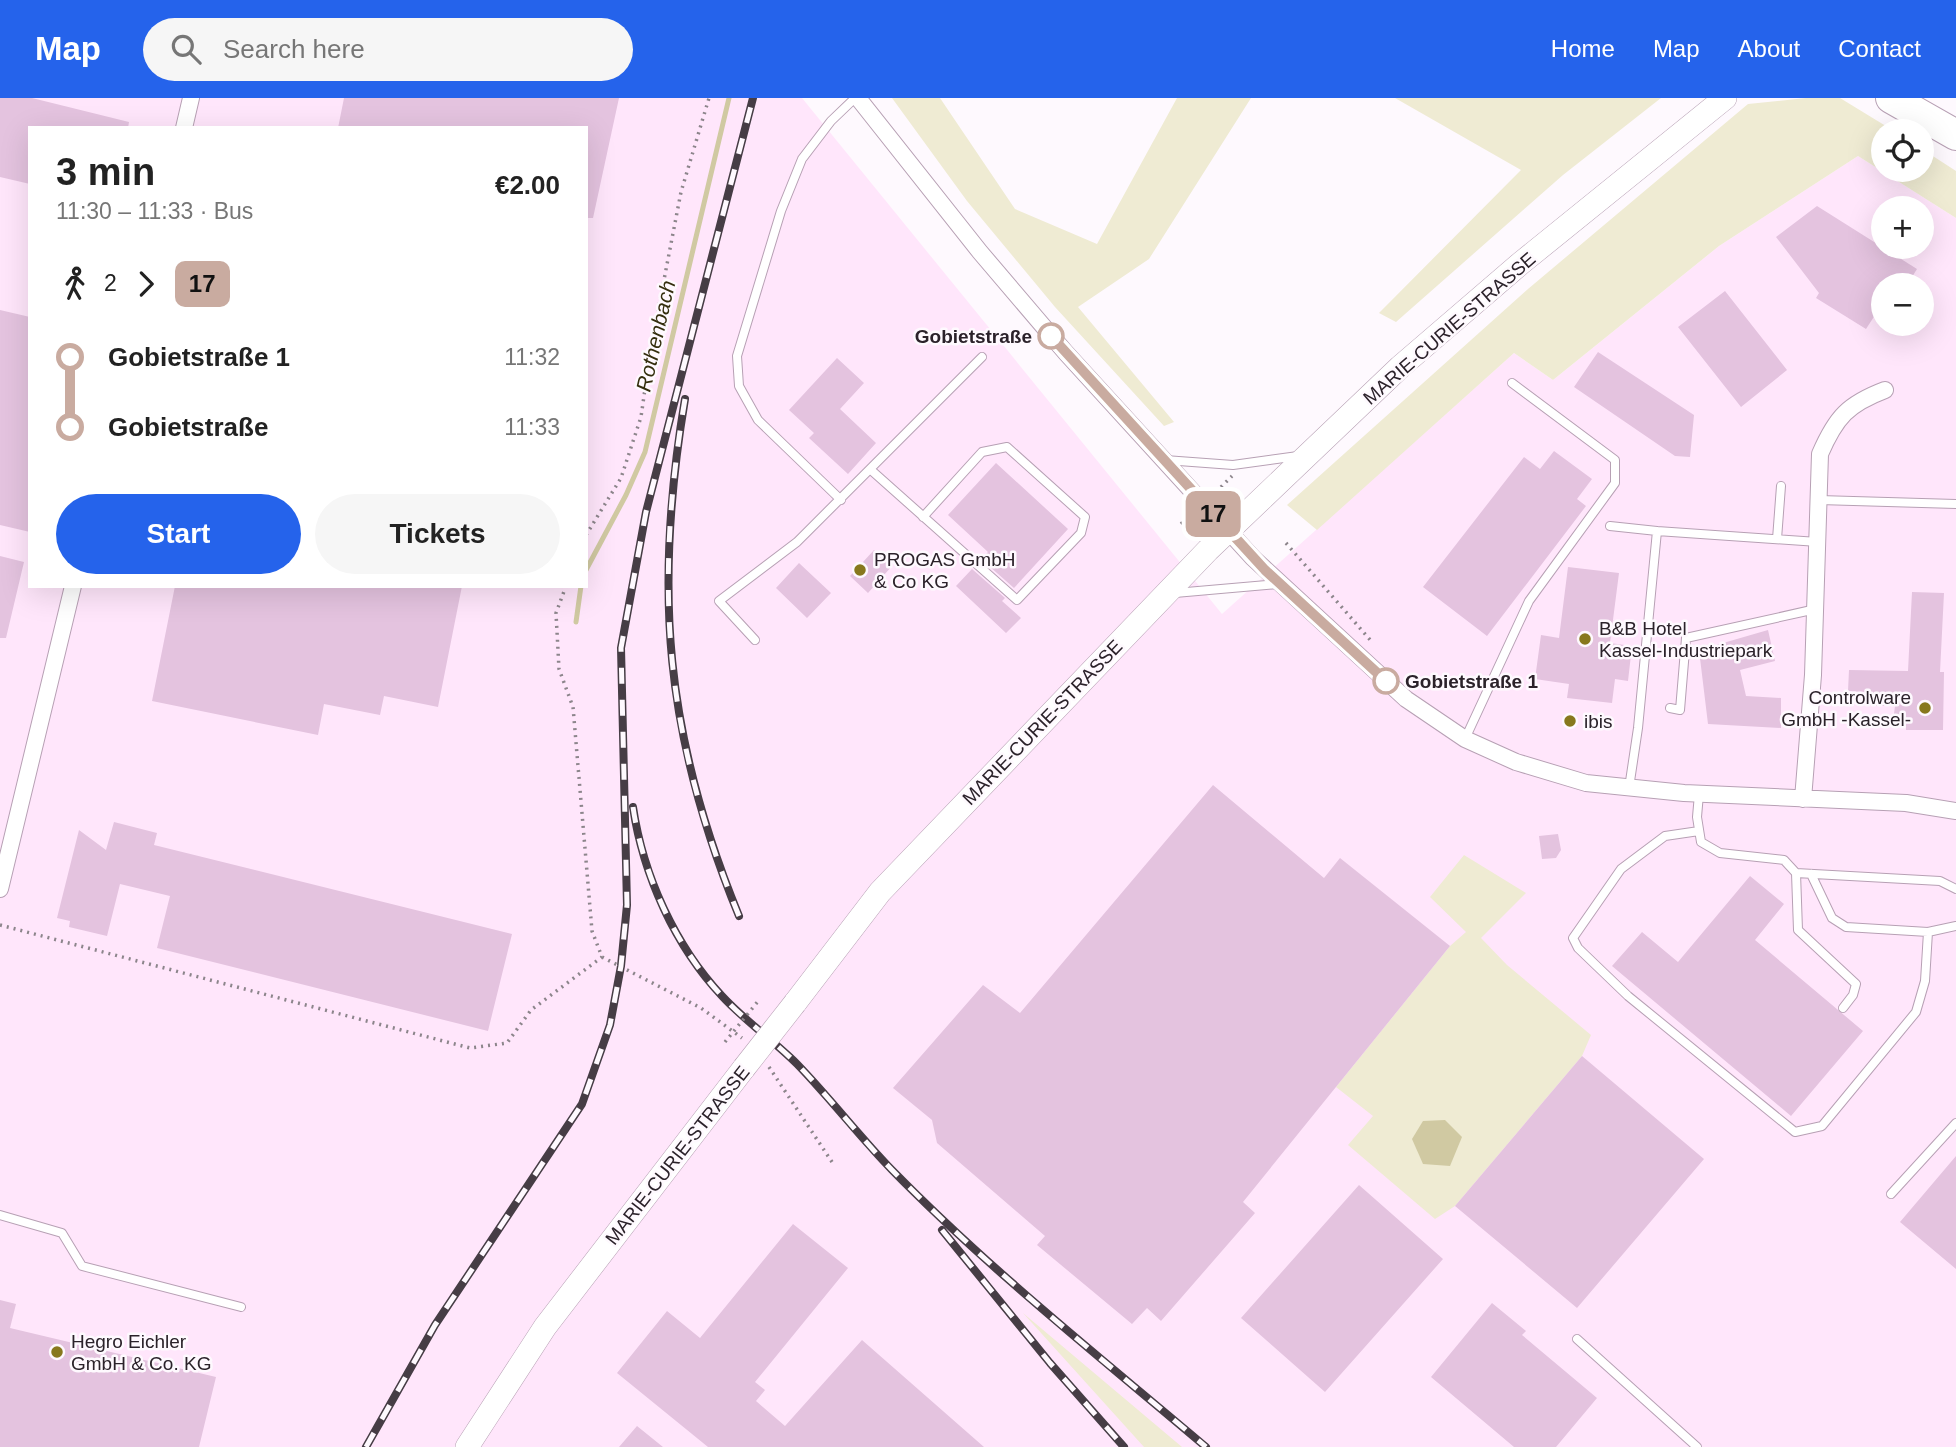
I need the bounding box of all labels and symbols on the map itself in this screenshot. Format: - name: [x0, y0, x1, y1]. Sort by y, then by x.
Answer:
- street label: MARIE-CURIE-STRASSE: [1359, 248, 1539, 409]
- water label: Rothenbach: [632, 278, 679, 394]
- marker: Gobietstraße: [1038, 323, 1064, 349]
- place label: Gobietstraße: [915, 326, 1032, 347]
- line badge: 17: [1182, 491, 1244, 537]
- place label: PROGAS GmbH & Co KG: [874, 549, 1015, 592]
- marker: PROGAS GmbH & Co KG: [852, 562, 868, 578]
- place label: B&B Hotel Kassel-Industriepark: [1599, 618, 1773, 661]
- marker: B&B Hotel Kassel-Industriepark: [1577, 631, 1593, 647]
- street label: MARIE-CURIE-STRASSE: [958, 636, 1127, 809]
- marker: Gobietstraße 1: [1373, 668, 1399, 694]
- place label: Gobietstraße 1: [1405, 671, 1538, 692]
- place label: Controlware GmbH -Kassel-: [1781, 687, 1911, 730]
- marker: Controlware GmbH -Kassel-: [1917, 700, 1933, 716]
- place label: ibis: [1584, 711, 1613, 732]
- marker: ibis: [1562, 713, 1578, 729]
- street label: MARIE-CURIE-STRASSE: [601, 1062, 754, 1249]
- place label: Hegro Eichler GmbH & Co. KG: [71, 1331, 211, 1374]
- marker: Hegro Eichler GmbH & Co. KG: [49, 1344, 65, 1360]

